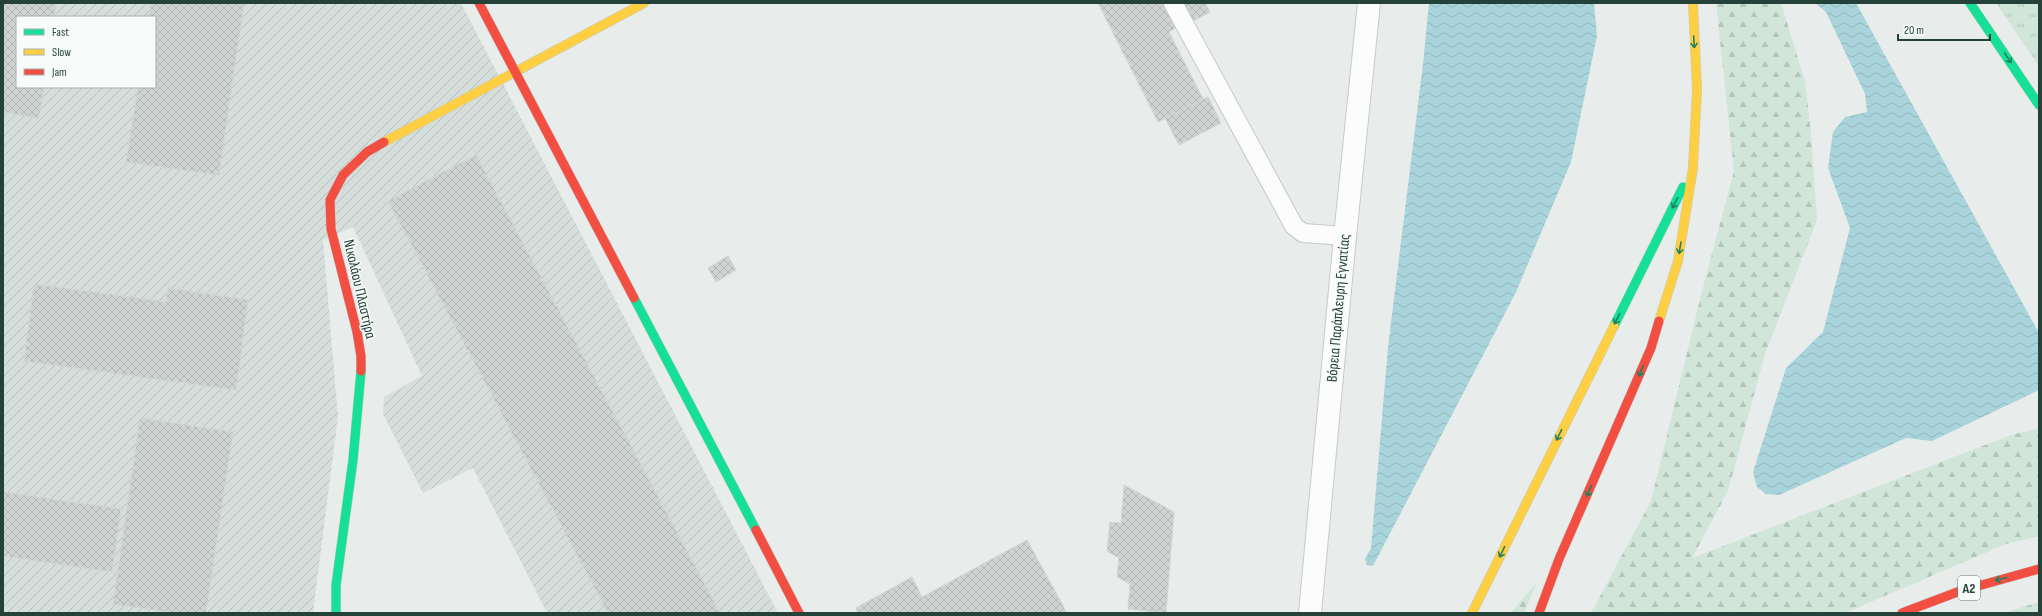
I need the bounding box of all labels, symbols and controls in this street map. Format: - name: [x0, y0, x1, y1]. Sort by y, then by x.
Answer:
- legend: [16, 16, 156, 88]
- scale bar: [1898, 16, 1990, 42]
- text: 20 m: [1904, 23, 1924, 38]
- text: Fast: [52, 25, 69, 40]
- one-way arrow: [1691, 35, 1698, 48]
- text: Slow: [52, 45, 71, 60]
- one-way arrow: [2003, 53, 2012, 64]
- text: Jam: [51, 65, 67, 80]
- one-way arrow: [1671, 196, 1679, 208]
- street label: Βόρεια Παράπλευρη Εγνατίας: [1323, 233, 1354, 383]
- street label: Νικολάου Πλαστήρα: [339, 238, 380, 341]
- one-way arrow: [1676, 241, 1684, 254]
- one-way arrow: [1613, 312, 1620, 324]
- one-way arrow: [1636, 365, 1644, 377]
- one-way arrow: [1555, 429, 1562, 441]
- one-way arrow: [1585, 484, 1592, 496]
- one-way arrow: [1498, 546, 1505, 558]
- road number: Α2: [1958, 576, 1980, 600]
- one-way arrow: [1995, 576, 2008, 583]

